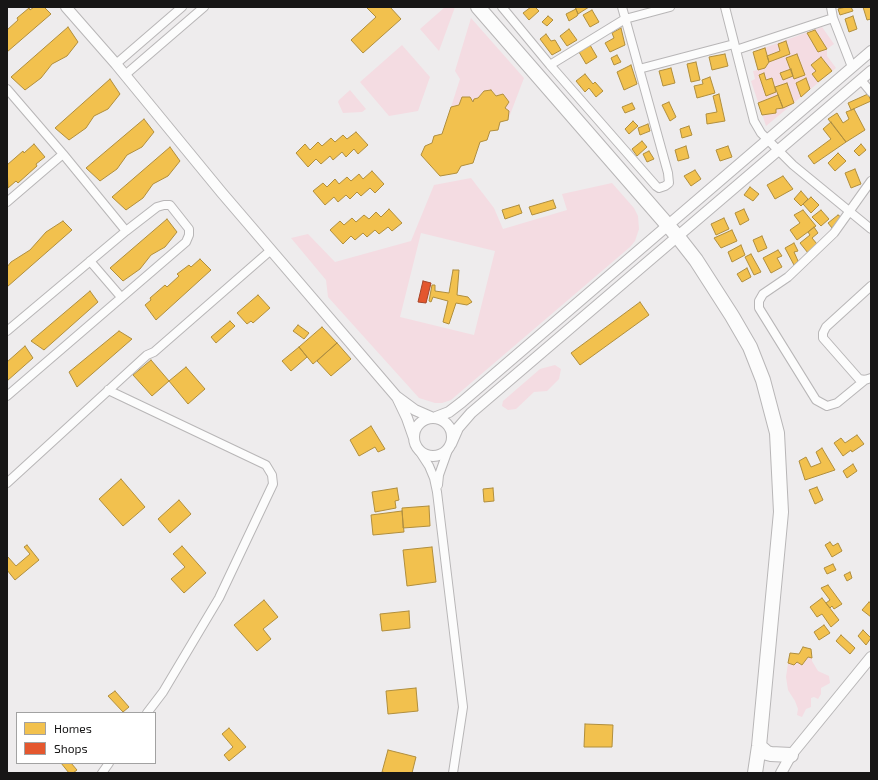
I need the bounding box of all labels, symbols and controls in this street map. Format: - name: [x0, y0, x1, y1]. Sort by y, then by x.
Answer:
- legend: [16, 712, 156, 764]
- text: Homes: [54, 721, 92, 735]
- text: Shops: [54, 741, 88, 755]

